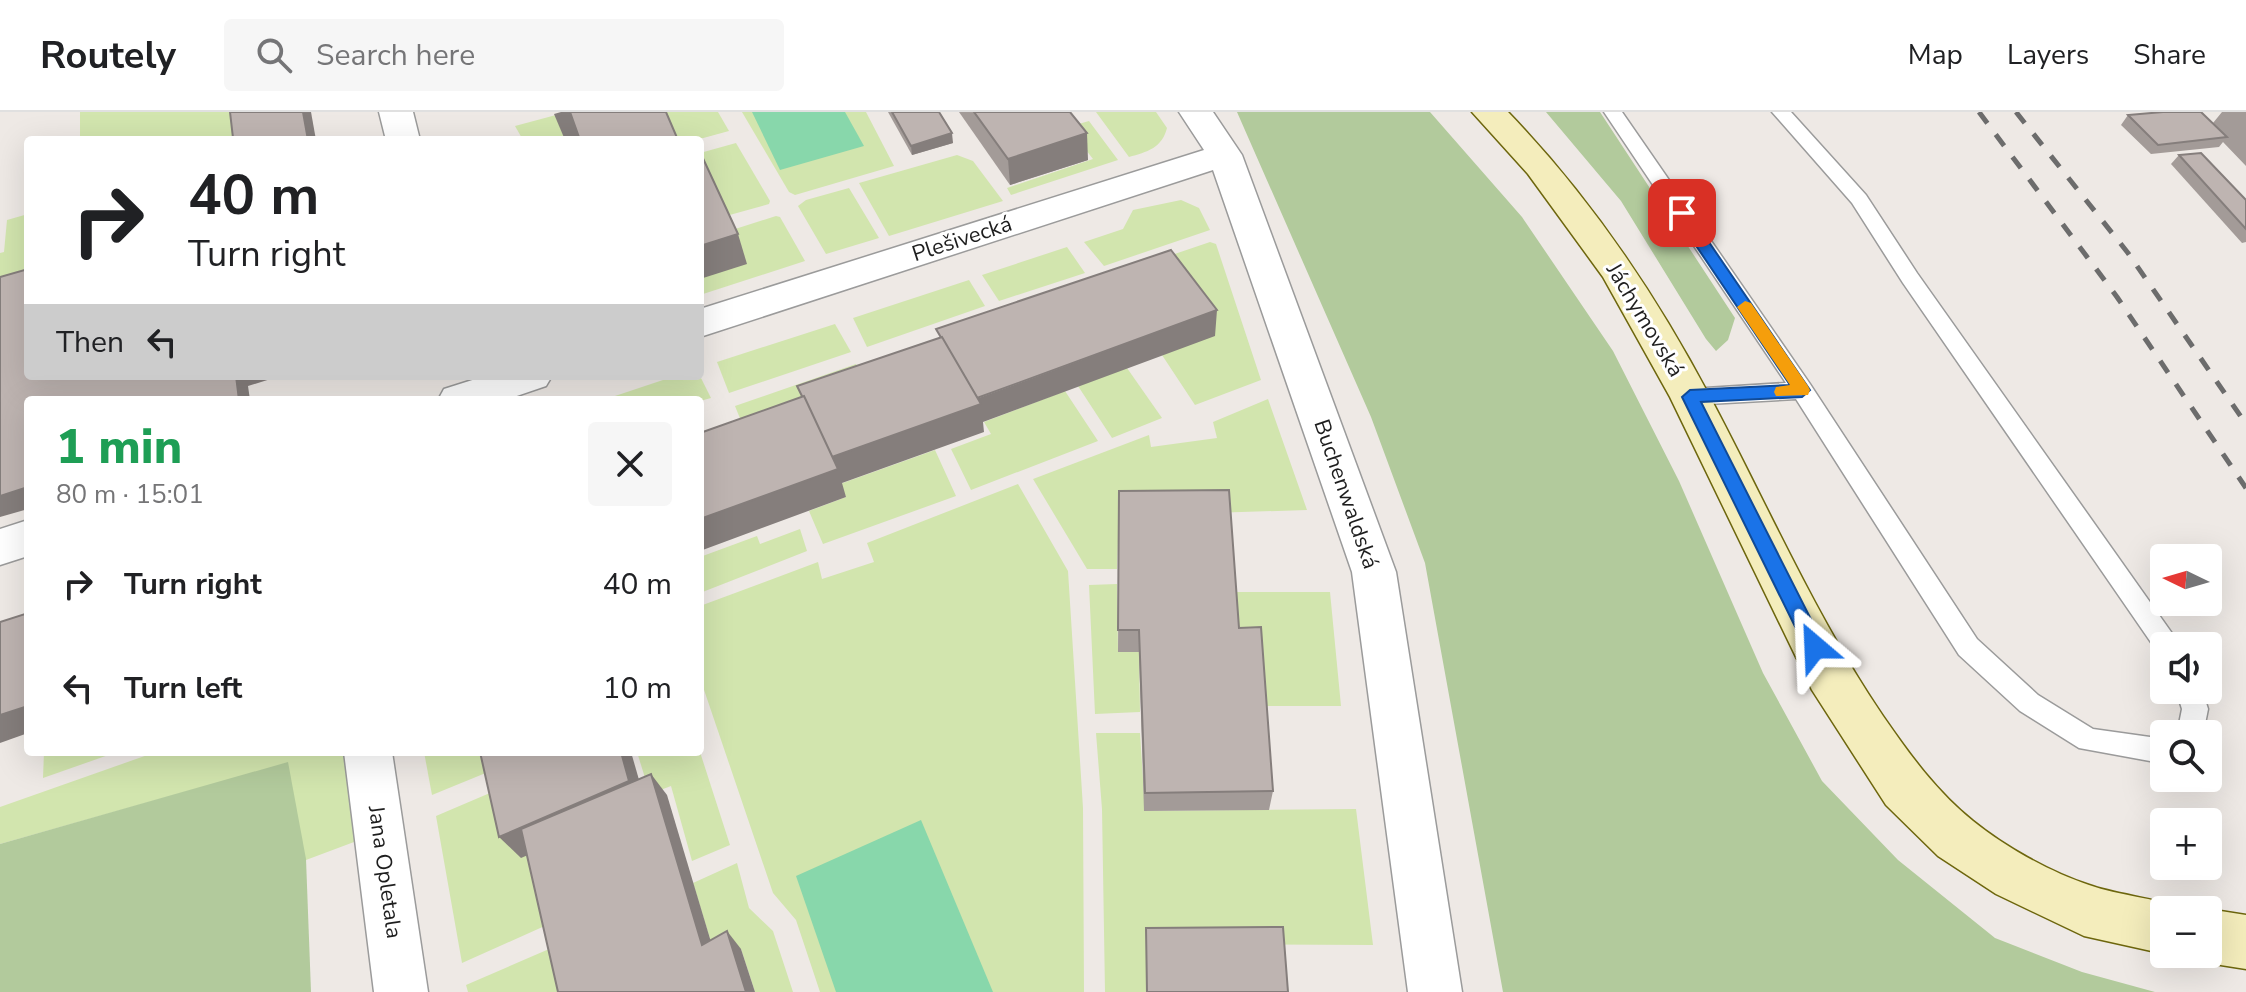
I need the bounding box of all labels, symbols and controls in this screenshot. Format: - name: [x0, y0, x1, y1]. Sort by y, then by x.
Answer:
- search box: [224, 19, 784, 91]
- text: Routely: [40, 30, 176, 81]
- icon: search: [252, 33, 296, 77]
- text: Search here: [316, 35, 475, 76]
- text: Map: [1908, 36, 1963, 74]
- text: Layers: [2007, 36, 2089, 74]
- text: Share: [2133, 36, 2206, 74]
- text: 40 m: [188, 157, 319, 234]
- icon: right: [56, 168, 160, 272]
- pin: [1648, 179, 1716, 247]
- icon: arrive: [1660, 191, 1704, 235]
- street label: Plešivecká: [908, 209, 1016, 269]
- text: Turn right: [188, 230, 345, 279]
- street label: Jáchymovská: [1599, 257, 1691, 383]
- icon: left: [140, 320, 184, 364]
- text: Then: [56, 322, 124, 363]
- text: 1 min: [56, 414, 182, 480]
- street label: Buchenwaldská: [1306, 415, 1386, 573]
- button: close: [588, 422, 672, 506]
- text: 80 m · 15:01: [56, 477, 204, 512]
- north arrow: [2150, 544, 2222, 616]
- map controls: [2150, 544, 2222, 968]
- icon: right: [56, 562, 100, 606]
- text: Turn right: [124, 564, 262, 605]
- text: 40 m: [603, 564, 672, 605]
- position arrow: [1773, 605, 1857, 689]
- button: sound: [2150, 632, 2222, 704]
- icon: left: [56, 666, 100, 710]
- text: Turn left: [124, 668, 242, 709]
- text: 10 m: [603, 668, 672, 709]
- button: search: [2150, 720, 2222, 792]
- street label: Jana Opletala: [361, 803, 409, 940]
- button: +: [2150, 808, 2222, 880]
- button: −: [2150, 896, 2222, 968]

